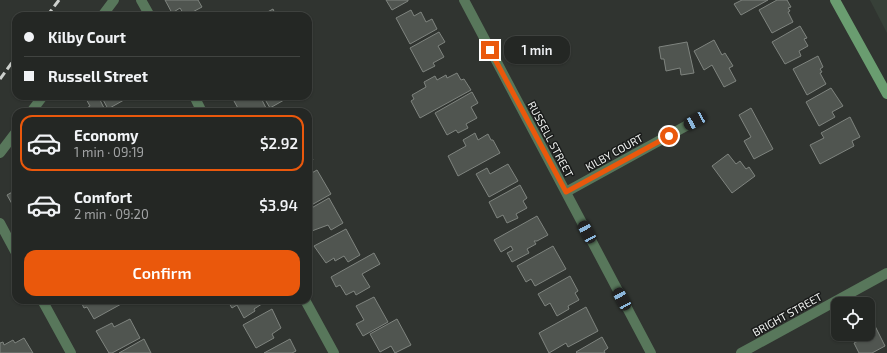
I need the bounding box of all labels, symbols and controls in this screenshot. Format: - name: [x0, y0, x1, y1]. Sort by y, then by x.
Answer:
- text: Kilby Court: [48, 28, 126, 46]
- callout: 1 min: [504, 36, 570, 64]
- route end: [481, 41, 499, 59]
- text: 1 min: [522, 42, 552, 58]
- text: Russell Street: [48, 67, 148, 85]
- street label: RUSSELL STREET: [525, 99, 577, 180]
- car: [682, 110, 708, 132]
- icon: car: [26, 125, 62, 161]
- text: Economy: [74, 126, 139, 144]
- route start: [660, 127, 678, 145]
- street label: KILBY COURT: [583, 130, 646, 173]
- text: $2.92: [260, 134, 298, 152]
- text: 1 min · 09:19: [74, 144, 144, 160]
- icon: car: [26, 187, 62, 223]
- text: Comfort: [74, 188, 132, 206]
- text: $3.94: [259, 196, 298, 214]
- text: 2 min · 09:20: [74, 206, 149, 222]
- car: [576, 219, 598, 245]
- button: Confirm: [24, 250, 300, 296]
- car: [611, 286, 633, 312]
- street label: BRIGHT STREET: [750, 289, 825, 338]
- map controls: [831, 297, 875, 341]
- button: locate: [831, 297, 875, 341]

